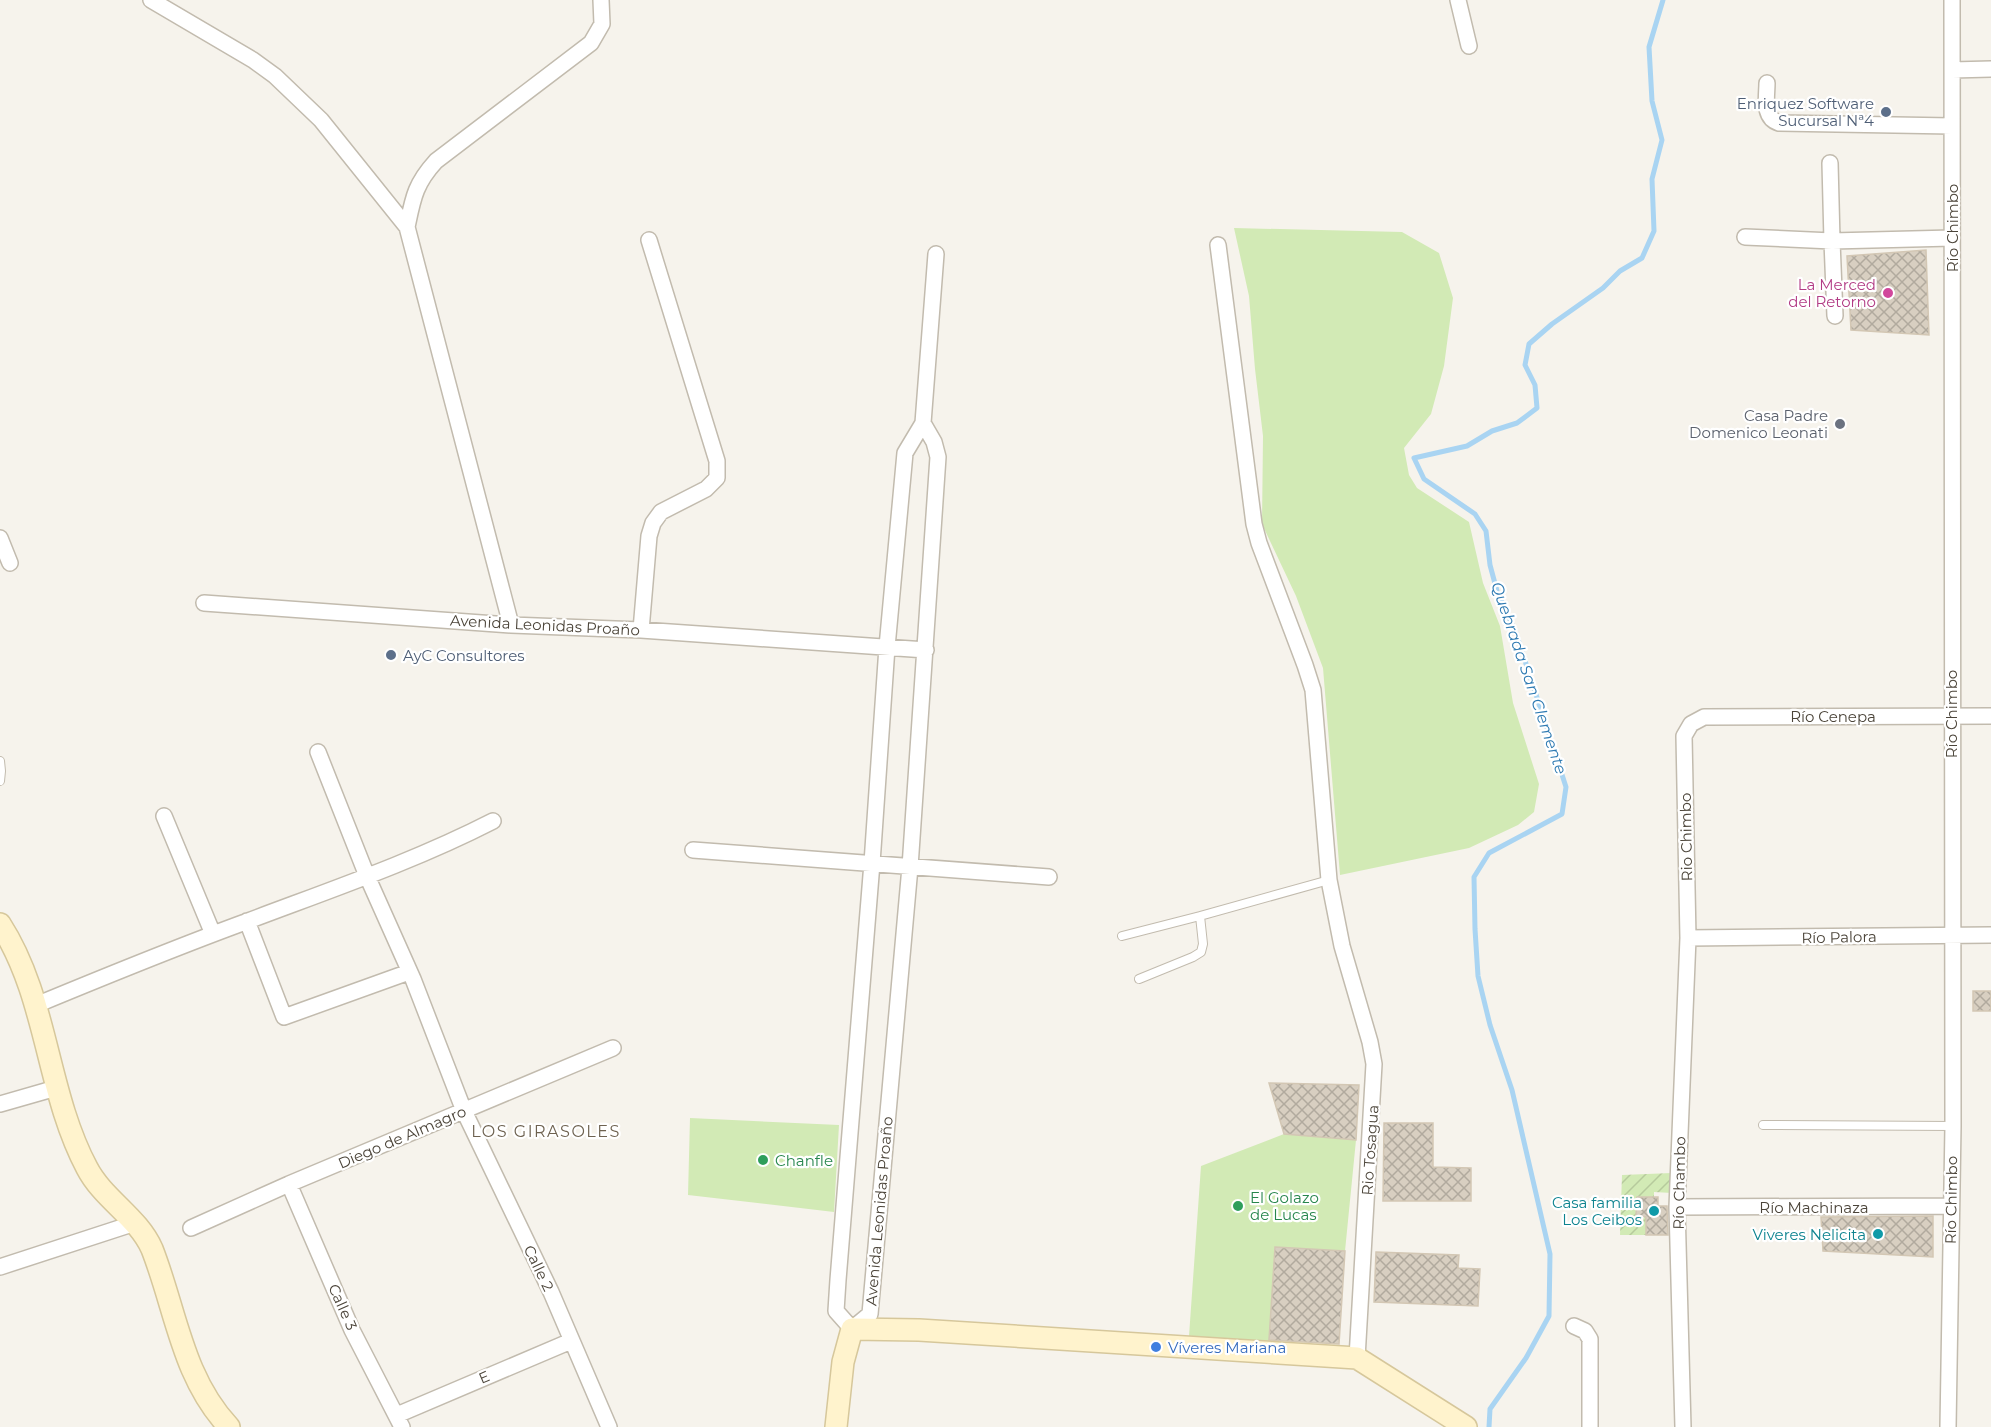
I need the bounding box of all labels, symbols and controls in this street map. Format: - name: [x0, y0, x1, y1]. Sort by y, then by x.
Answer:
- place label: Enriquez Software Sucursal Nª4: [1737, 94, 1874, 130]
- marker: Enriquez Software Sucursal Nª4: [1879, 105, 1893, 119]
- street label: Río Chimbo: [1943, 184, 1962, 272]
- place label: La Merced del Retorno: [1788, 275, 1876, 311]
- marker: La Merced del Retorno: [1881, 286, 1895, 300]
- place label: Casa Padre Domenico Leonati: [1689, 406, 1828, 442]
- marker: Casa Padre Domenico Leonati: [1833, 417, 1847, 431]
- water label: Quebrada San Clemente: [1487, 579, 1571, 777]
- street label: Avenida Leonidas Proaño: [450, 611, 640, 639]
- place label: AyC Consultores: [403, 646, 525, 665]
- marker: AyC Consultores: [384, 648, 398, 662]
- street label: Río Chimbo: [1942, 670, 1961, 758]
- street label: Río Cenepa: [1790, 707, 1876, 726]
- street label: Rio Chimbo: [1676, 793, 1696, 881]
- street label: Río Palora: [1801, 927, 1877, 947]
- street label: Diego de Almagro: [335, 1101, 469, 1173]
- street label: Rio Tosagua: [1357, 1104, 1383, 1196]
- street label: Avenida Leonidas Proaño: [861, 1115, 897, 1307]
- district label: LOS GIRASOLES: [471, 1122, 621, 1141]
- street label: Río Chambo: [1669, 1136, 1689, 1230]
- place label: Chanfle: [775, 1151, 833, 1170]
- marker: Chanfle: [756, 1153, 770, 1167]
- street label: Río Chimbo: [1941, 1156, 1961, 1244]
- place label: El Golazo de Lucas: [1250, 1188, 1319, 1224]
- place label: Casa familia Los Ceibos: [1552, 1193, 1642, 1229]
- street label: Río Machinaza: [1759, 1198, 1869, 1217]
- marker: El Golazo de Lucas: [1231, 1199, 1245, 1213]
- marker: Casa familia Los Ceibos: [1647, 1204, 1661, 1218]
- place label: Viveres Nelicita: [1752, 1225, 1866, 1244]
- marker: Viveres Nelicita: [1871, 1227, 1885, 1241]
- street label: Calle 2: [520, 1242, 558, 1294]
- street label: Calle 3: [324, 1281, 362, 1333]
- place label: Víveres Mariana: [1168, 1338, 1286, 1357]
- marker: Víveres Mariana: [1149, 1340, 1163, 1354]
- street label: E: [476, 1366, 492, 1388]

